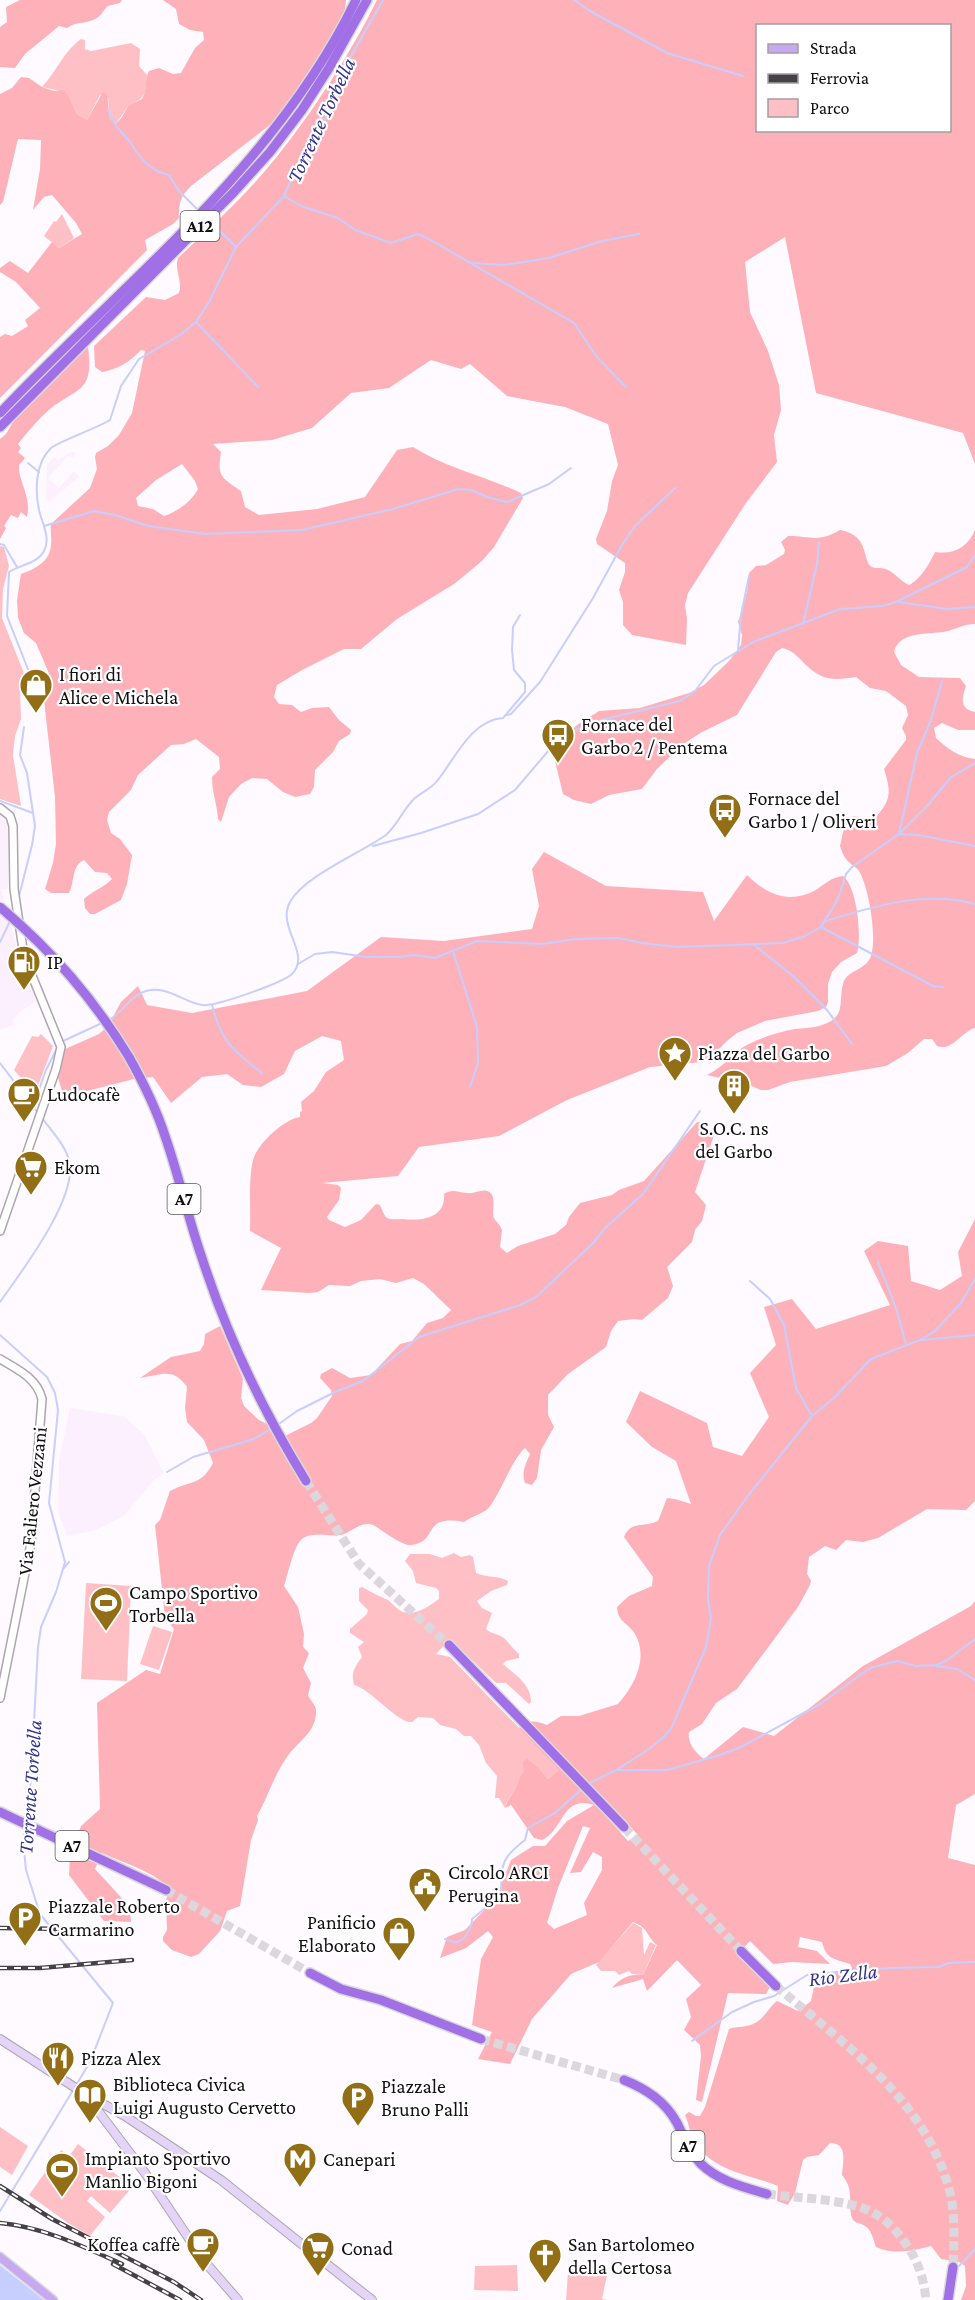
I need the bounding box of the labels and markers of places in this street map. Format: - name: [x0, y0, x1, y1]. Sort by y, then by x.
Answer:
- place label: I fiori di Alice e Michela: [59, 663, 178, 708]
- shop icon: I fiori di Alice e Michela: [18, 667, 54, 714]
- place label: Fornace del Garbo 2 / Pentema: [581, 713, 728, 758]
- bus stop icon: Fornace del Garbo 2 / Pentema: [540, 717, 576, 764]
- place label: Fornace del Garbo 1 / Oliveri: [748, 787, 876, 832]
- bus stop icon: Fornace del Garbo 1 / Oliveri: [707, 792, 743, 839]
- fuel station icon: IP: [6, 944, 42, 991]
- place label: IP: [47, 951, 63, 973]
- place icon: Piazza del Garbo: [657, 1035, 693, 1082]
- place label: Piazza del Garbo: [698, 1042, 830, 1064]
- building icon: S.O.C. ns del Garbo: [716, 1068, 752, 1115]
- cafe icon: Ludocafè: [6, 1076, 42, 1123]
- place label: Ludocafè: [47, 1083, 120, 1105]
- place label: S.O.C. ns del Garbo: [695, 1117, 773, 1162]
- supermarket icon: Ekom: [13, 1149, 49, 1196]
- place label: Ekom: [54, 1156, 100, 1178]
- place label: Campo Sportivo Torbella: [129, 1581, 258, 1626]
- sports icon: Campo Sportivo Torbella: [88, 1585, 124, 1632]
- place label: Circolo ARCI Perugina: [448, 1861, 549, 1907]
- public building icon: Circolo ARCI Perugina: [407, 1866, 443, 1913]
- place label: Piazzale Roberto Carmarino: [48, 1895, 180, 1940]
- parking icon: Piazzale Roberto Carmarino: [7, 1900, 43, 1947]
- place label: Panificio Elaborato: [298, 1911, 376, 1956]
- shop icon: Panificio Elaborato: [381, 1915, 417, 1962]
- restaurant icon: Pizza Alex: [40, 2040, 76, 2087]
- place label: Pizza Alex: [81, 2047, 161, 2069]
- place label: Biblioteca Civica Luigi Augusto Cervetto: [113, 2073, 296, 2119]
- place label: Piazzale Bruno Palli: [381, 2075, 469, 2120]
- library icon: Biblioteca Civica Luigi Augusto Cervetto: [72, 2077, 108, 2124]
- parking icon: Piazzale Bruno Palli: [340, 2080, 376, 2127]
- metro station icon: Canepari: [282, 2141, 318, 2188]
- place label: Impianto Sportivo Manlio Bigoni: [85, 2147, 231, 2193]
- place label: Canepari: [323, 2148, 396, 2171]
- sports icon: Impianto Sportivo Manlio Bigoni: [44, 2151, 80, 2198]
- cafe icon: Koffea caffè: [185, 2226, 221, 2273]
- supermarket icon: Conad: [300, 2230, 336, 2277]
- place label: Koffea caffè: [87, 2233, 180, 2255]
- place label: San Bartolomeo della Certosa: [568, 2233, 695, 2278]
- place label: Conad: [341, 2237, 394, 2259]
- church icon: San Bartolomeo della Certosa: [527, 2237, 563, 2284]

